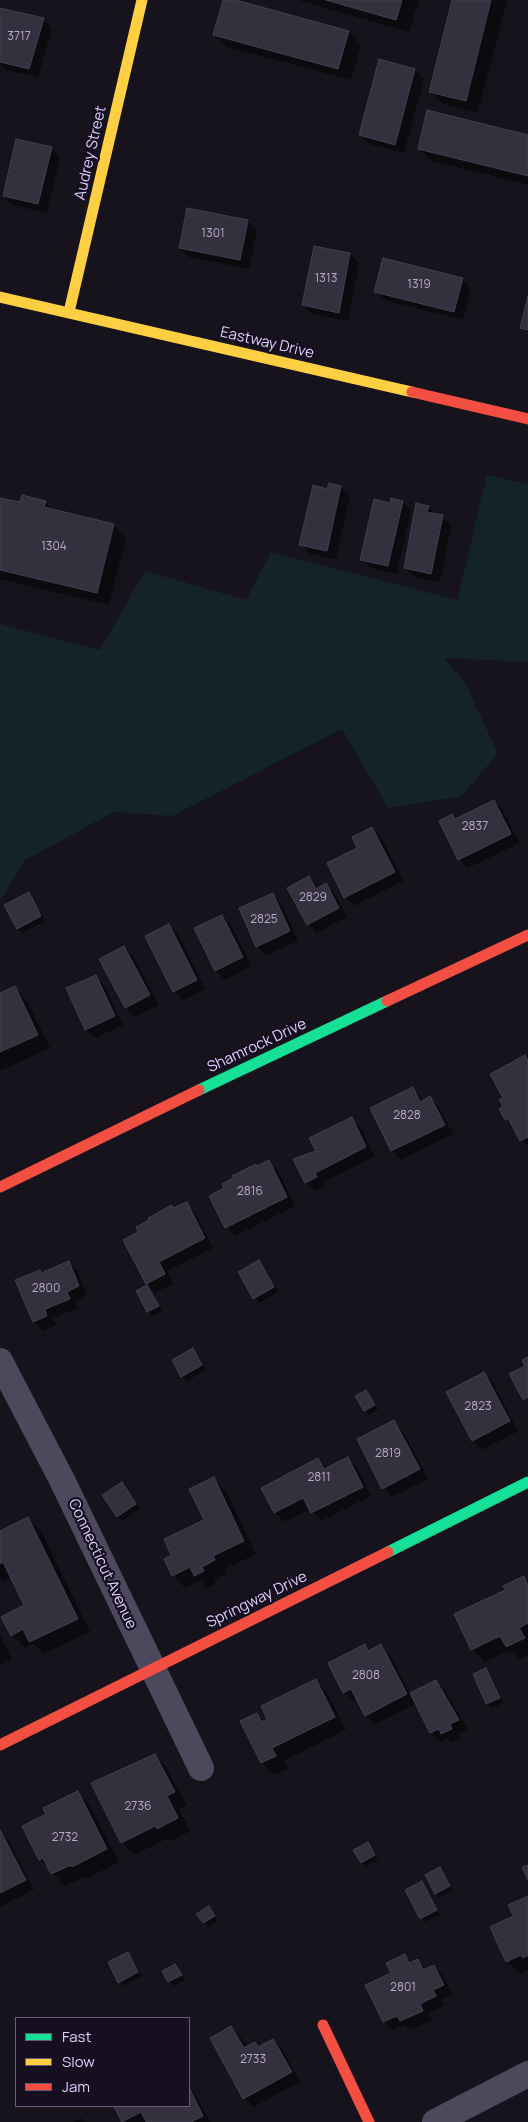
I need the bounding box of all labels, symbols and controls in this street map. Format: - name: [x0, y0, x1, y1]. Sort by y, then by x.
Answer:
- house number: 3717: [7, 30, 31, 44]
- street label: Audrey Street: [71, 104, 111, 202]
- house number: 1301: [201, 227, 225, 241]
- house number: 1313: [315, 272, 337, 286]
- house number: 1319: [407, 278, 431, 292]
- street label: Eastway Drive: [218, 323, 316, 363]
- house number: 1304: [41, 540, 67, 554]
- house number: 2837: [462, 820, 488, 834]
- house number: 2829: [299, 891, 327, 905]
- house number: 2825: [250, 913, 278, 927]
- street label: Shamrock Drive: [205, 1015, 309, 1077]
- house number: 2828: [393, 1109, 421, 1123]
- house number: 2816: [237, 1185, 263, 1199]
- house number: 2800: [32, 1282, 60, 1296]
- house number: 2823: [464, 1400, 492, 1414]
- house number: 2819: [375, 1447, 401, 1461]
- house number: 2811: [307, 1471, 331, 1485]
- street label: Connecticut Avenue: [64, 1496, 140, 1632]
- street label: Springway Drive: [204, 1568, 310, 1632]
- house number: 2808: [352, 1669, 380, 1683]
- house number: 2736: [125, 1800, 151, 1814]
- house number: 2732: [52, 1831, 78, 1845]
- house number: 2801: [390, 1981, 416, 1995]
- legend: [15, 2017, 190, 2107]
- text: Fast: [62, 2026, 91, 2047]
- text: Slow: [62, 2051, 95, 2072]
- house number: 2733: [240, 2053, 266, 2067]
- text: Jam: [62, 2076, 90, 2097]

